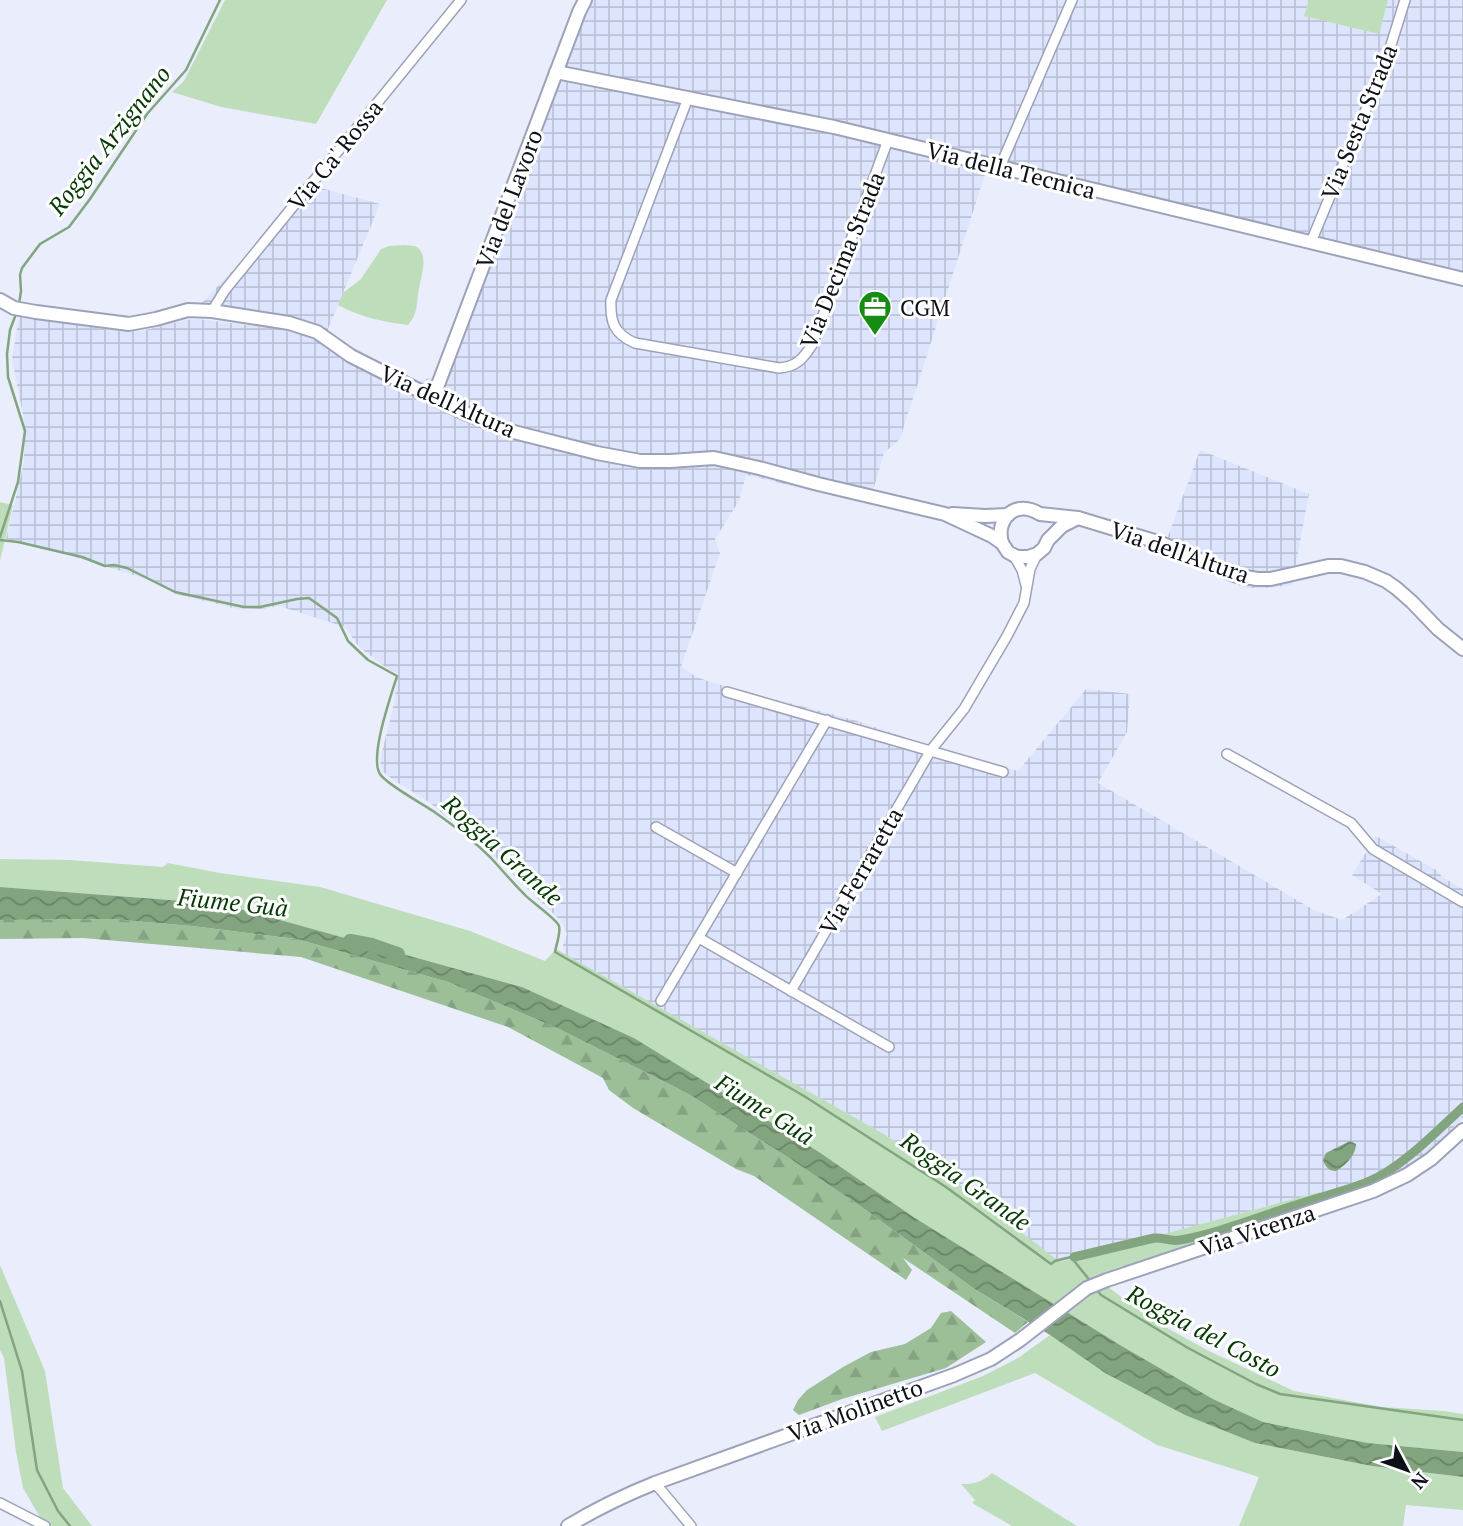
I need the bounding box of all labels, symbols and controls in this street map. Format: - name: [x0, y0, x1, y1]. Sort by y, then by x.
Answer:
- street label: Via Sesta Strada: [1314, 39, 1404, 204]
- water label: Roggia Arzignano: [40, 59, 177, 222]
- street label: Via Ca' Rossa: [281, 93, 390, 217]
- street label: Via del Lavoro: [468, 125, 550, 273]
- street label: Via della Tecnica: [923, 134, 1099, 206]
- street label: Via Decima Strada: [792, 167, 892, 353]
- office icon: CGM: [856, 288, 894, 337]
- place label: CGM: [900, 292, 950, 323]
- street label: Via dell'Altura: [375, 357, 521, 445]
- street label: Via dell'Altura: [1106, 514, 1254, 590]
- water label: Roggia Grande: [435, 787, 570, 913]
- street label: Via Ferraretta: [812, 801, 910, 940]
- water label: Fiume Guà: [175, 880, 290, 924]
- water label: Fiume Guà: [709, 1066, 820, 1152]
- water label: Roggia Grande: [894, 1124, 1037, 1238]
- street label: Via Vicenza: [1195, 1197, 1319, 1263]
- water label: Roggia del Costo: [1121, 1277, 1287, 1385]
- street label: Via Molinetto: [783, 1371, 927, 1449]
- north arrow: [1372, 1435, 1442, 1505]
- text: N: [1406, 1468, 1434, 1496]

